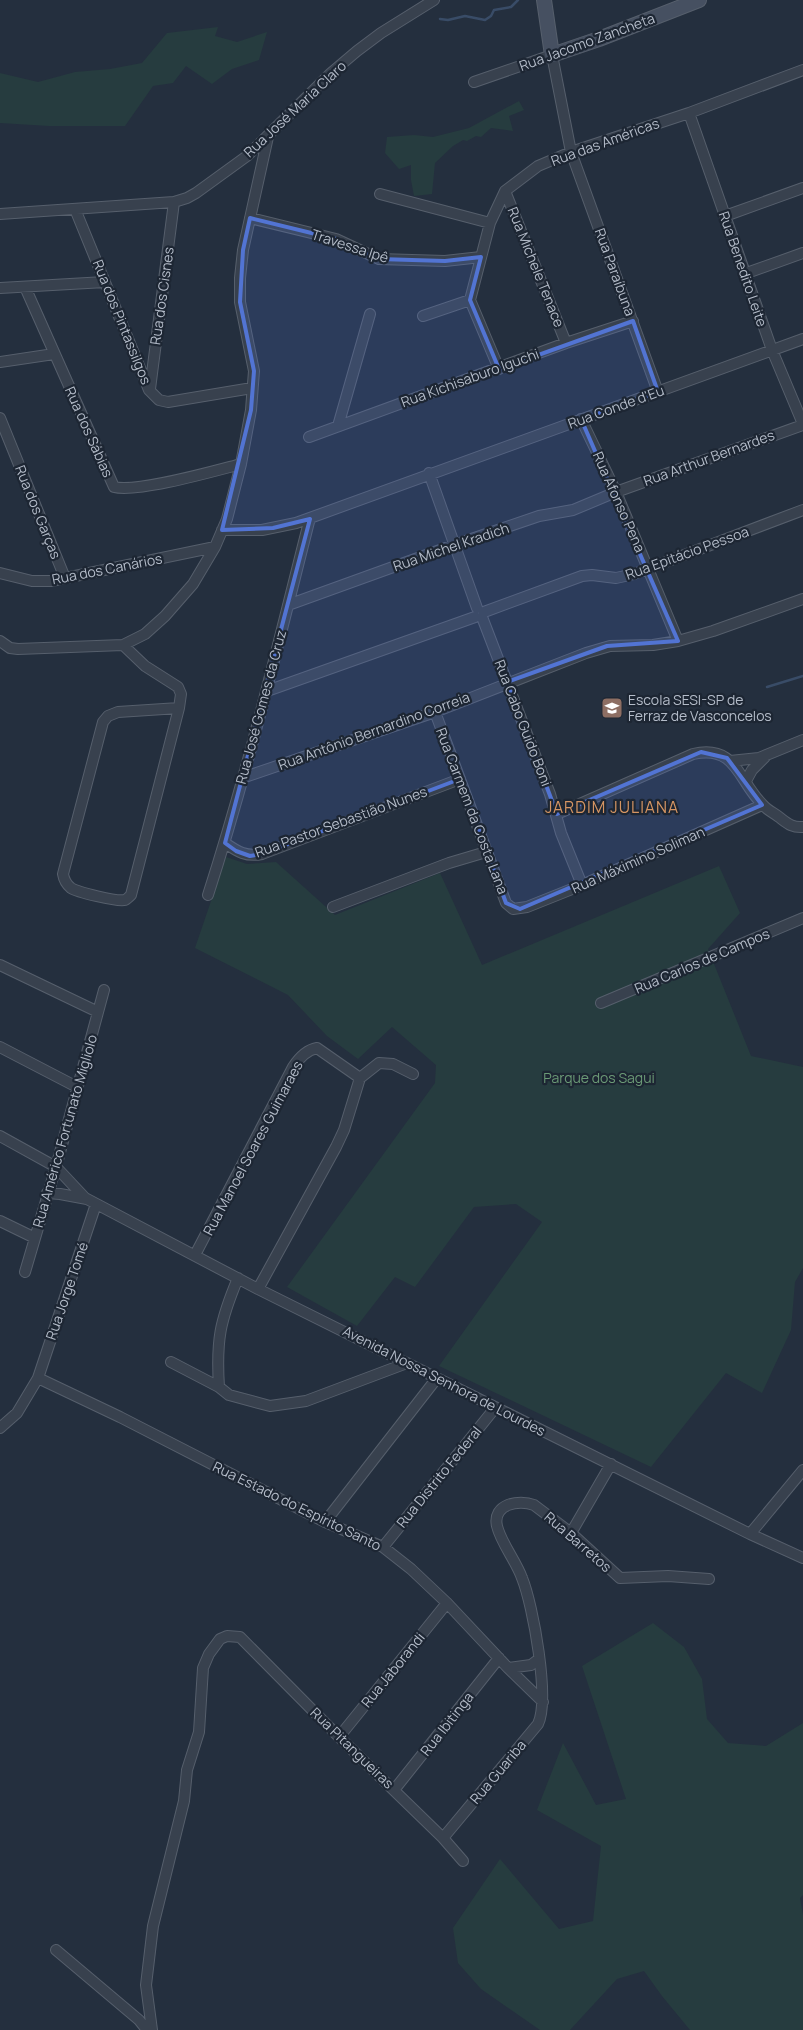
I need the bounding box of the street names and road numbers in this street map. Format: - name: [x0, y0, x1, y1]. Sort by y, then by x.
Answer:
- street label: Rua Jacomo Zancheta: [516, 8, 657, 75]
- street label: Rua José Maria Claro: [239, 56, 350, 161]
- street label: Rua das Américas: [548, 113, 662, 170]
- street label: Rua Michele Tenace: [504, 204, 569, 330]
- street label: Rua Benedito Leite: [715, 209, 772, 329]
- street label: Travessa Ipê: [309, 224, 391, 267]
- street label: Rua Paraíbuna: [591, 225, 640, 318]
- street label: Rua dos Cisnes: [145, 246, 178, 346]
- street label: Rua dos Pintassilgos: [89, 257, 156, 387]
- street label: Rua Kichisaburo Iguchi: [398, 344, 541, 411]
- street label: Rua Conde d'Eu: [565, 380, 667, 433]
- street label: Rua dos Sábias: [61, 383, 118, 480]
- street label: Rua Arthur Bernardes: [641, 425, 777, 490]
- street label: Rua Afonso Pena: [589, 448, 650, 555]
- street label: Rua dos Garças: [11, 462, 66, 562]
- street label: Rua Michel Kradich: [390, 518, 511, 575]
- street label: Rua Epitácio Pessoa: [623, 521, 751, 584]
- street label: Rua dos Canários: [50, 548, 164, 589]
- street label: Rua José Gomes da Cruz: [231, 628, 290, 786]
- street label: Rua Cabo Guido Boni: [491, 657, 556, 789]
- street label: Rua Antônio Bernardino Correia: [275, 687, 472, 774]
- street label: Rua Carmem da Costa Lana: [432, 725, 513, 897]
- street label: Rua Pastor Sebastião Nunes: [252, 781, 430, 862]
- street label: Rua Máximino Soliman: [568, 822, 707, 897]
- street label: Rua Carlos de Campos: [631, 923, 772, 998]
- street label: Rua Américo Fortunato Migliolo: [28, 1032, 101, 1230]
- street label: Rua Manoel Soares Guimaraes: [198, 1057, 307, 1238]
- street label: Rua Jorge Tomé: [41, 1239, 92, 1342]
- street label: Avenida Nossa Senhora de Lourdes: [340, 1321, 549, 1440]
- street label: Rua Distrito Federal: [392, 1422, 485, 1531]
- street label: Rua Estado do Espírito Santo: [210, 1456, 385, 1555]
- street label: Rua Barretos: [541, 1507, 616, 1576]
- street label: Rua Jaborandi: [357, 1628, 429, 1711]
- street label: Rua Ibitinga: [416, 1688, 477, 1759]
- street label: Rua Pitangueiras: [307, 1703, 398, 1792]
- street label: Rua Guariba: [465, 1736, 530, 1808]

